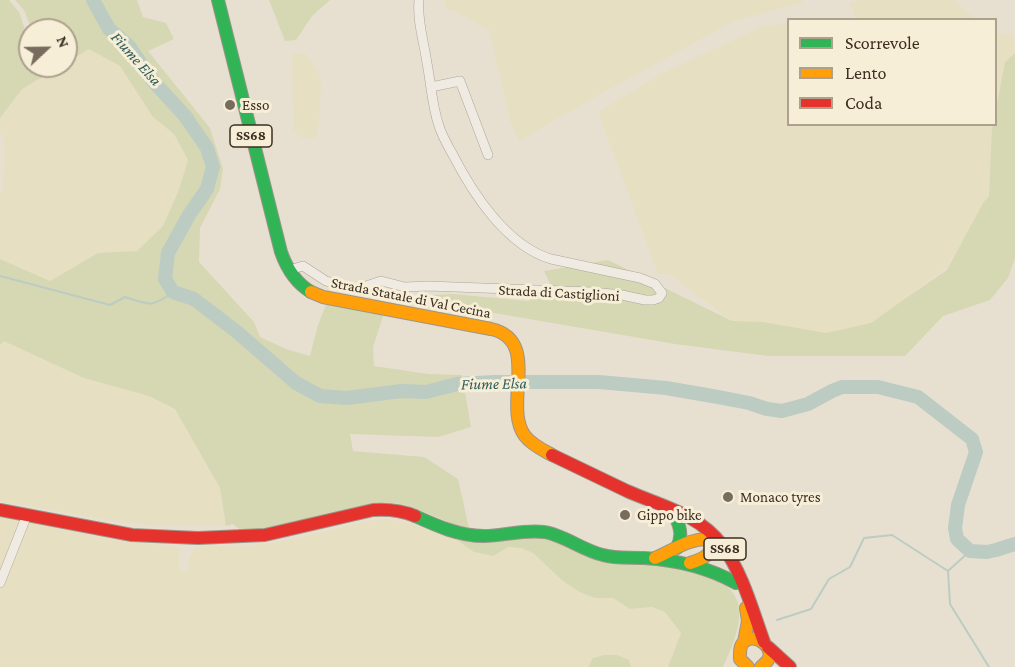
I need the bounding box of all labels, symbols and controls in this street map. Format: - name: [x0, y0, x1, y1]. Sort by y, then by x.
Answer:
- north arrow: [18, 18, 78, 78]
- legend: [787, 18, 997, 126]
- water label: Fiume Elsa: [107, 28, 165, 90]
- text: Scorrevole: [845, 33, 920, 53]
- text: N: [53, 34, 73, 50]
- text: Lento: [845, 63, 886, 83]
- text: Coda: [845, 93, 882, 113]
- place label: Esso: [242, 96, 269, 114]
- marker: Esso: [223, 98, 237, 112]
- road number: SS68: [230, 125, 272, 147]
- street label: Strada Statale di Val Cecina: [330, 274, 492, 322]
- street label: Strada di Castiglioni: [498, 281, 620, 305]
- water label: Fiume Elsa: [461, 374, 527, 394]
- place label: Monaco tyres: [740, 488, 821, 506]
- marker: Monaco tyres: [721, 490, 735, 504]
- place label: Gippo bike: [637, 506, 702, 524]
- marker: Gippo bike: [618, 508, 632, 522]
- road number: SS68: [704, 538, 746, 560]

